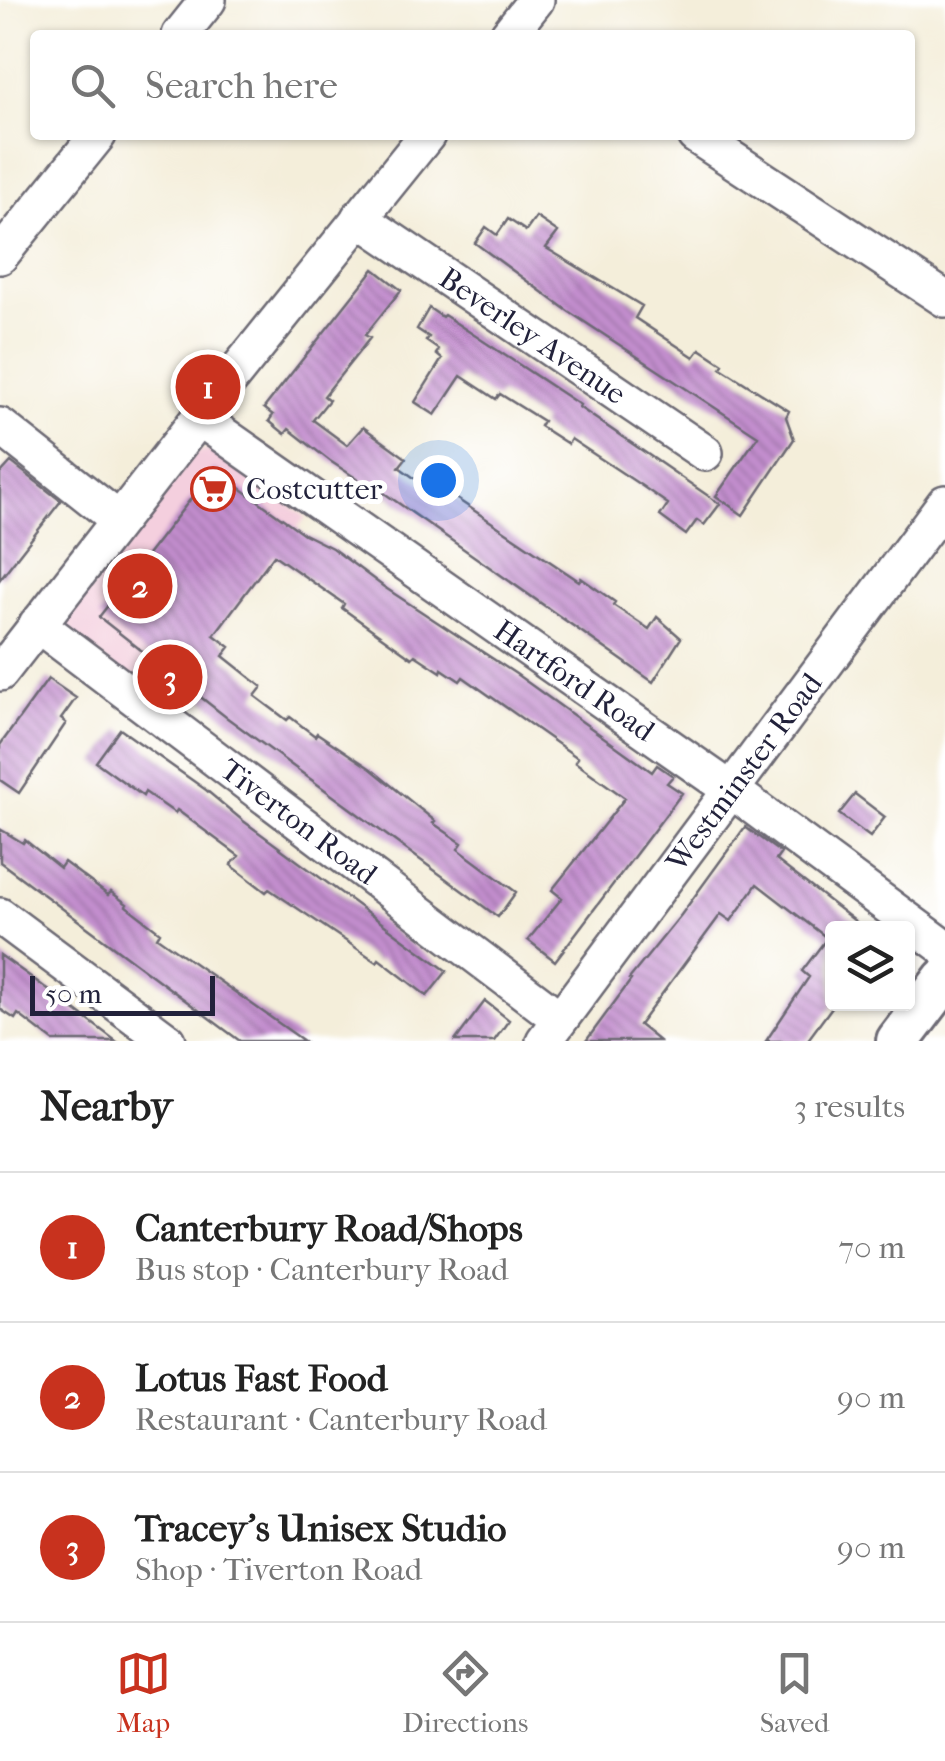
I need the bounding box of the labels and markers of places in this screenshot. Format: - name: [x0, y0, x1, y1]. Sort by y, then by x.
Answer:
- pin: 1: [176, 350, 240, 424]
- supermarket icon: Costcutter: [190, 466, 236, 512]
- place label: Costcutter: [246, 472, 383, 507]
- pin: 2: [108, 548, 172, 624]
- pin: 3: [138, 640, 202, 714]

